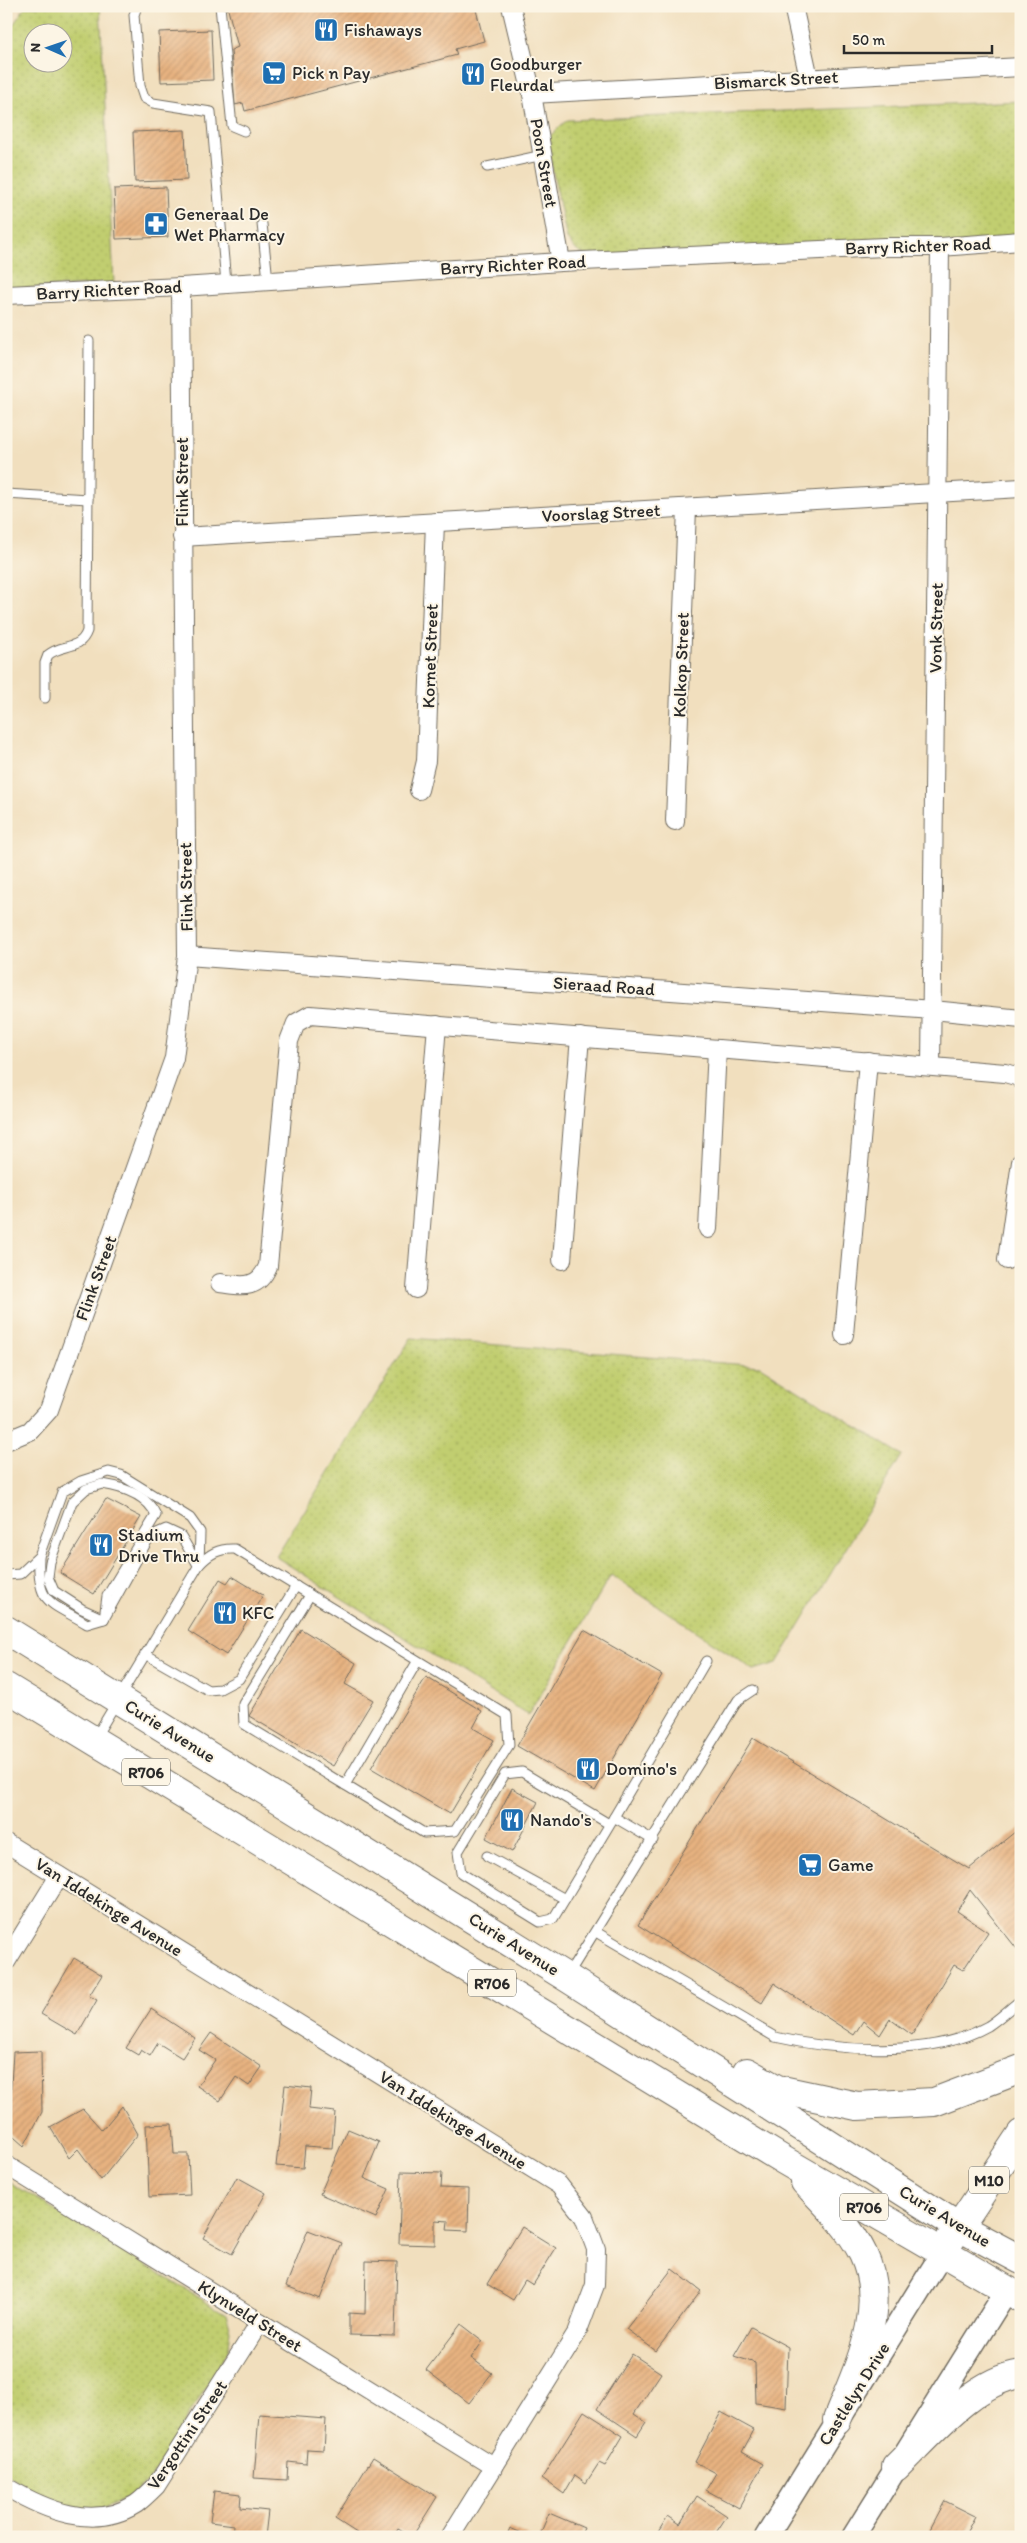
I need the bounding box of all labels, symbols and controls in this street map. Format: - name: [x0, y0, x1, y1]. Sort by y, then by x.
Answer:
- restaurant icon: Fishaways: [313, 17, 339, 43]
- place label: Fishaways: [344, 19, 422, 41]
- north arrow: [22, 22, 72, 72]
- scale bar: [844, 22, 992, 54]
- text: 50 m: [852, 31, 885, 49]
- text: N: [27, 43, 44, 53]
- place label: Goodburger Fleurdal: [490, 53, 582, 96]
- supermarket icon: Pick n Pay: [261, 60, 287, 86]
- restaurant icon: Goodburger Fleurdal: [460, 61, 486, 87]
- place label: Pick n Pay: [292, 62, 371, 84]
- street label: Bismarck Street: [713, 66, 839, 94]
- street label: Poon Street: [525, 117, 563, 210]
- place label: Generaal De Wet Pharmacy: [174, 203, 285, 246]
- pharmacy icon: Generaal De Wet Pharmacy: [143, 211, 169, 237]
- street label: Barry Richter Road: [845, 232, 992, 260]
- street label: Barry Richter Road: [440, 250, 587, 280]
- street label: Barry Richter Road: [36, 275, 183, 305]
- street label: Flink Street: [171, 437, 193, 527]
- street label: Voorslag Street: [541, 499, 661, 527]
- street label: Vonk Street: [924, 582, 948, 673]
- street label: Kornet Street: [417, 603, 443, 709]
- street label: Kolkop Street: [668, 612, 694, 718]
- street label: Flink Street: [174, 842, 198, 932]
- street label: Sieraad Road: [552, 971, 656, 1001]
- street label: Flink Street: [70, 1232, 122, 1324]
- place label: Stadium Drive Thru: [118, 1524, 199, 1567]
- restaurant icon: Stadium Drive Thru: [88, 1532, 114, 1558]
- restaurant icon: KFC: [212, 1600, 238, 1626]
- place label: KFC: [242, 1602, 274, 1624]
- street label: Curie Avenue: [120, 1694, 220, 1768]
- restaurant icon: Domino's: [575, 1756, 601, 1782]
- road number: R706: [122, 1758, 170, 1785]
- place label: Domino's: [606, 1758, 677, 1780]
- restaurant icon: Nando's: [499, 1807, 525, 1833]
- place label: Nando's: [530, 1809, 592, 1831]
- supermarket icon: Game: [797, 1852, 823, 1878]
- street label: Van Iddekinge Avenue: [31, 1853, 187, 1961]
- place label: Game: [828, 1854, 874, 1876]
- street label: Curie Avenue: [464, 1907, 564, 1981]
- road number: R706: [468, 1970, 516, 1996]
- street label: Van Iddekinge Avenue: [375, 2066, 531, 2174]
- road number: M10: [969, 2166, 1009, 2194]
- street label: Curie Avenue: [895, 2180, 995, 2252]
- road number: R706: [840, 2194, 888, 2220]
- street label: Klynveld Street: [194, 2275, 306, 2357]
- street label: Castlelyn Drive: [813, 2338, 895, 2450]
- street label: Vergottini Street: [142, 2376, 232, 2494]

